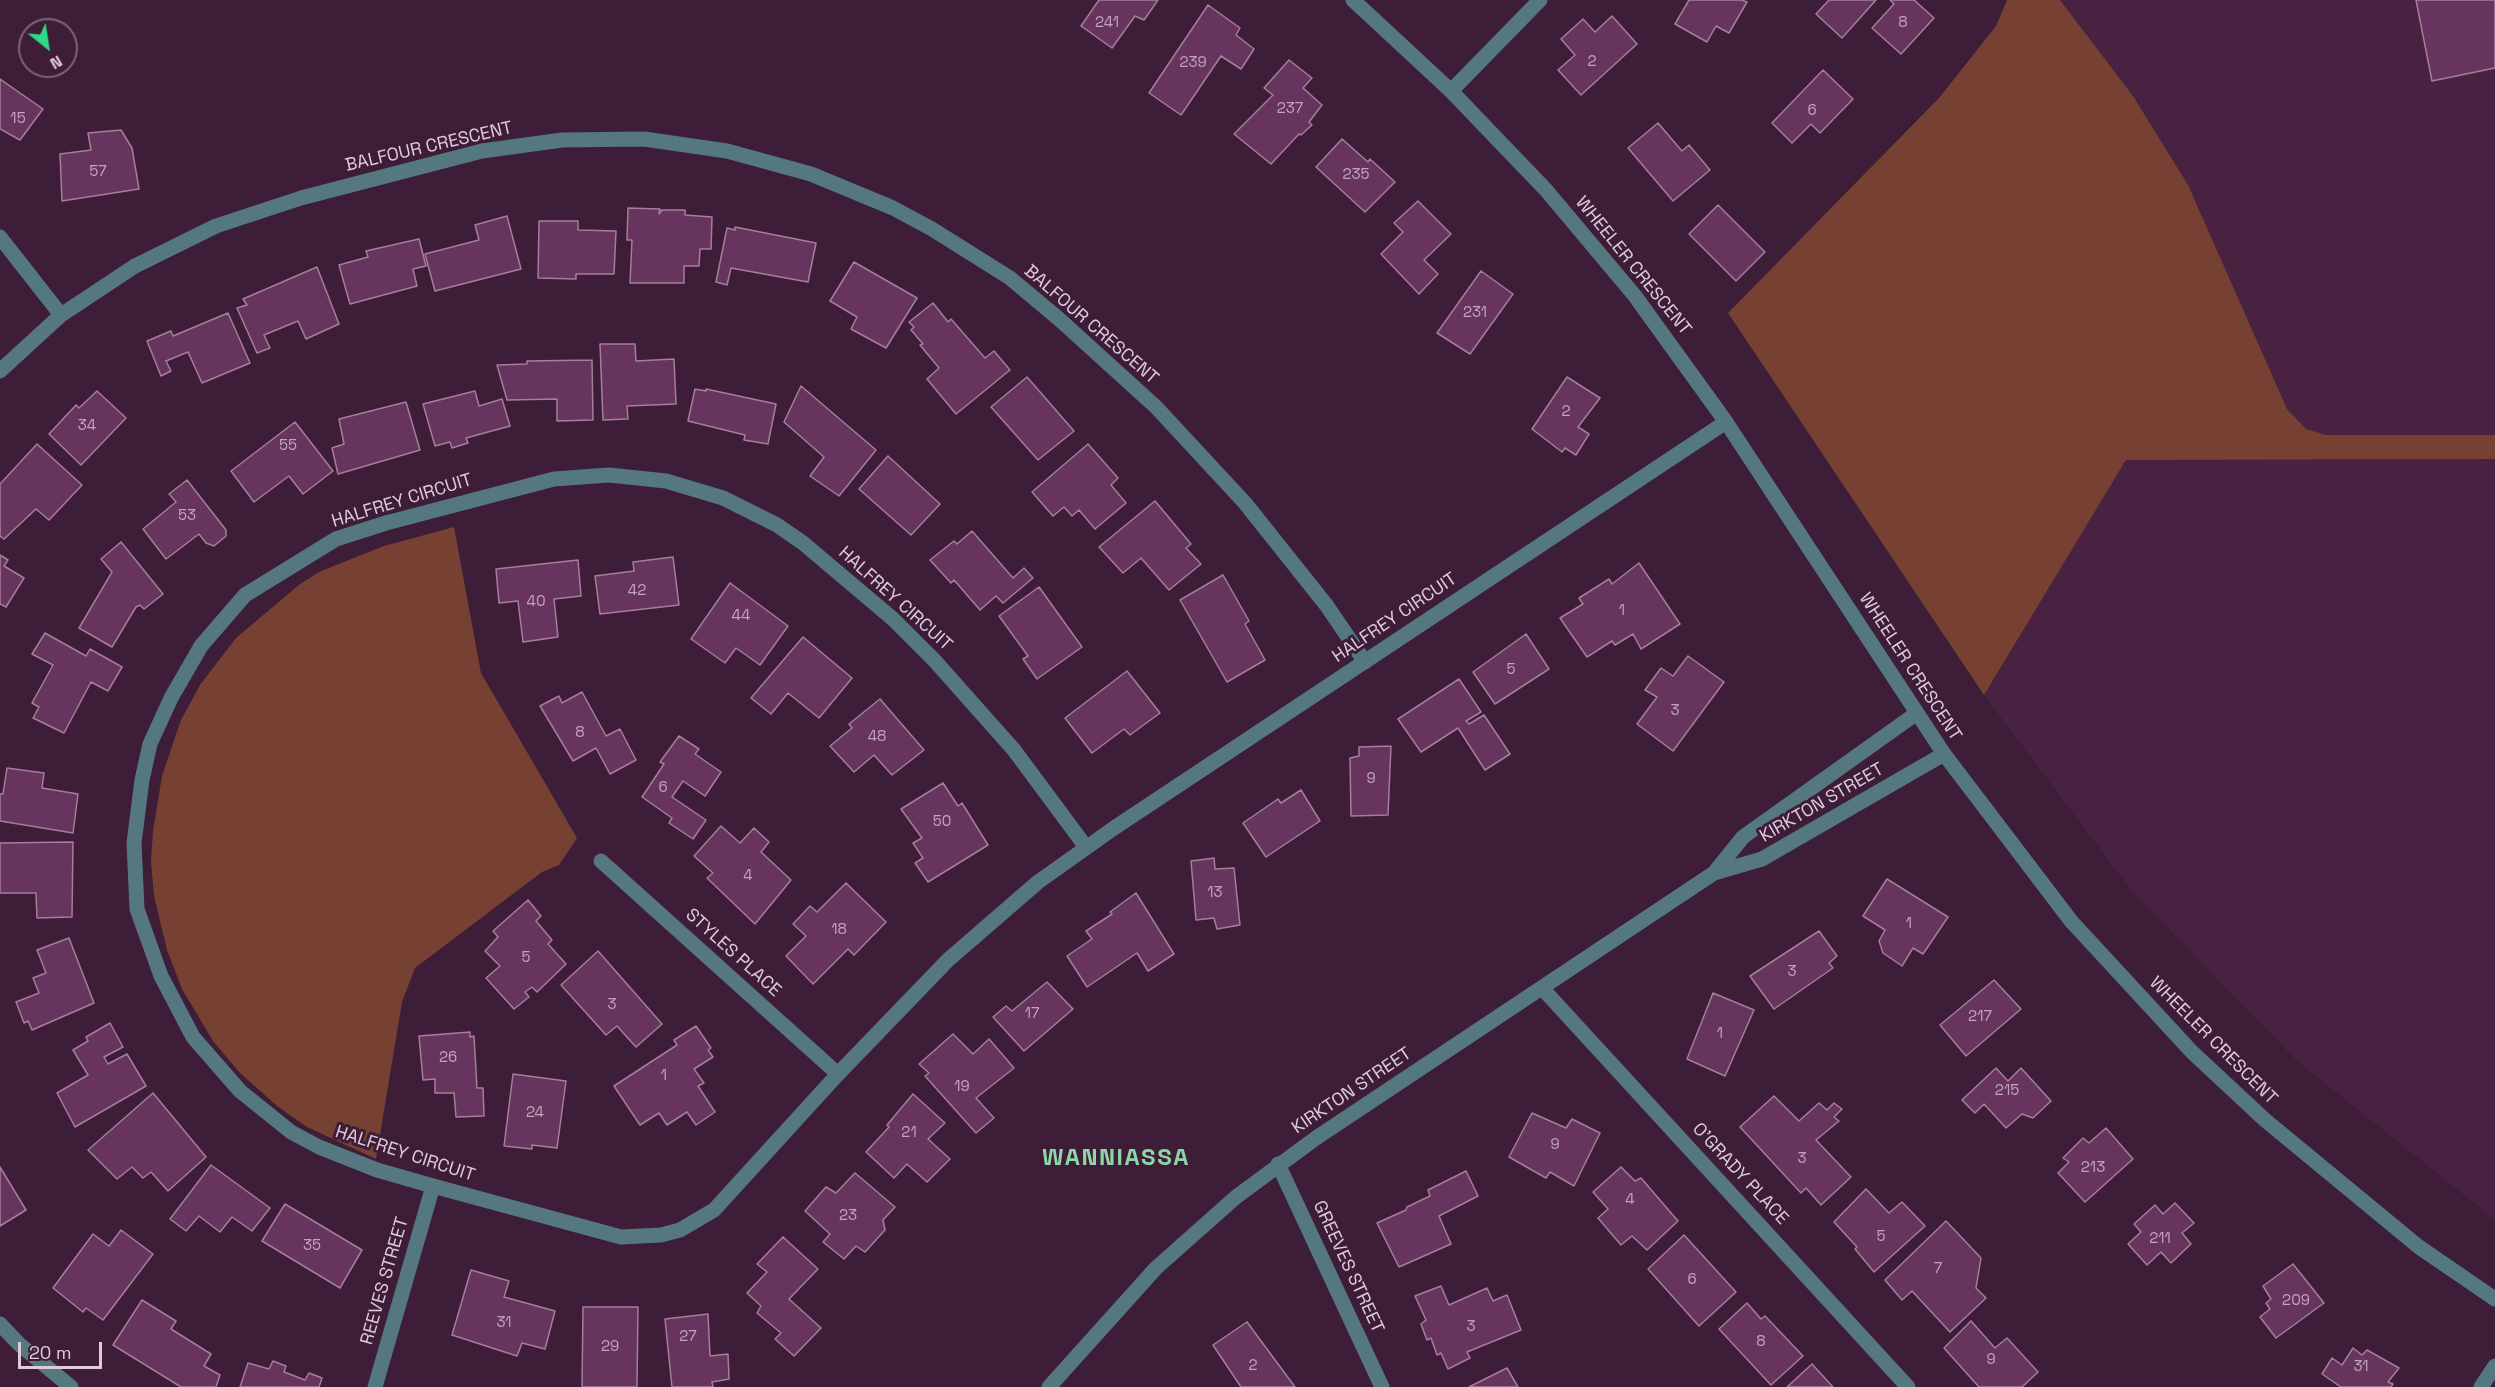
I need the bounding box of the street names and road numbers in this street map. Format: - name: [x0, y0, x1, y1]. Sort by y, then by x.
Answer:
- street label: BALFOUR CRESCENT: [343, 117, 515, 177]
- street label: WHEELER CRESCENT: [1570, 192, 1696, 340]
- street label: BALFOUR CRESCENT: [1019, 261, 1163, 389]
- street label: HALFREY CIRCUIT: [329, 469, 475, 533]
- street label: HALFREY CIRCUIT: [834, 542, 956, 656]
- street label: HALFREY CIRCUIT: [1329, 568, 1461, 668]
- street label: WHEELER CRESCENT: [1854, 589, 1966, 745]
- street label: KIRKTON STREET: [1756, 759, 1888, 847]
- street label: STYLES PLACE: [681, 904, 785, 1002]
- street label: WHEELER CRESCENT: [2145, 973, 2281, 1109]
- street label: KIRKTON STREET: [1288, 1043, 1416, 1139]
- street label: O'GRADY PLACE: [1687, 1119, 1793, 1229]
- street label: HALFREY CIRCUIT: [332, 1121, 478, 1187]
- street label: GREEVES STREET: [1308, 1197, 1388, 1337]
- street label: REEVES STREET: [356, 1215, 414, 1347]

